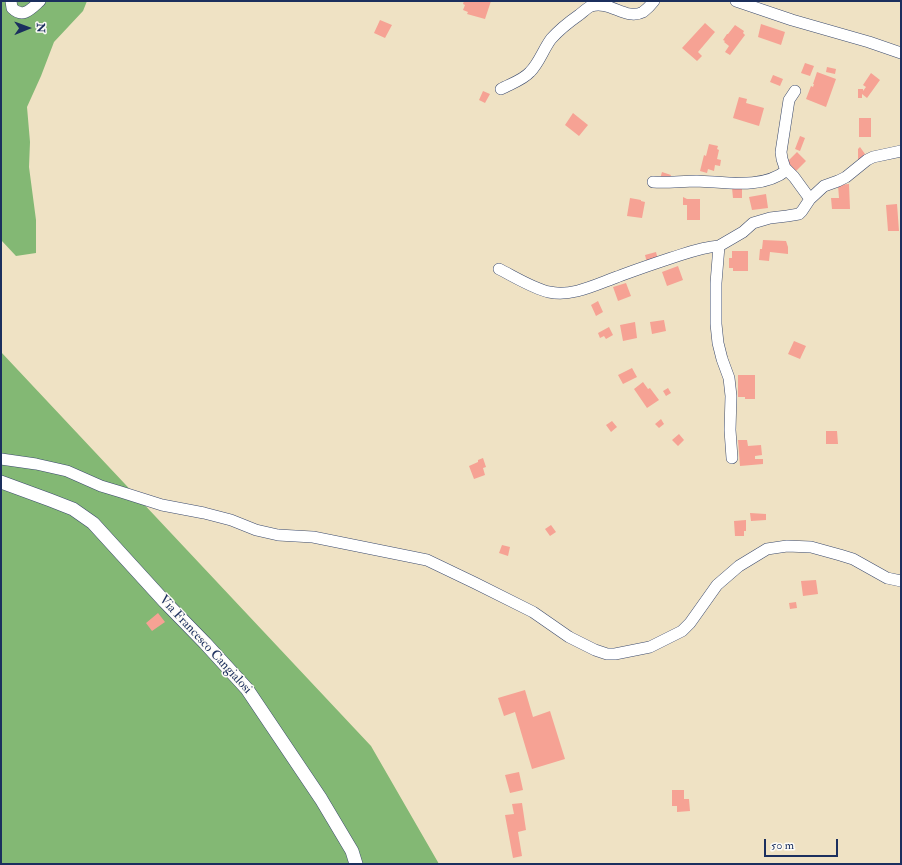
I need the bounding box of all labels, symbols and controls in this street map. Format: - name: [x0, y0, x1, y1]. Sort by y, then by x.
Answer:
- north arrow: [8, 8, 48, 48]
- text: N: [34, 23, 47, 33]
- street label: Via Francesco Cangialosi: [155, 593, 255, 697]
- scale bar: [766, 831, 840, 857]
- text: 50 m: [771, 838, 794, 853]

